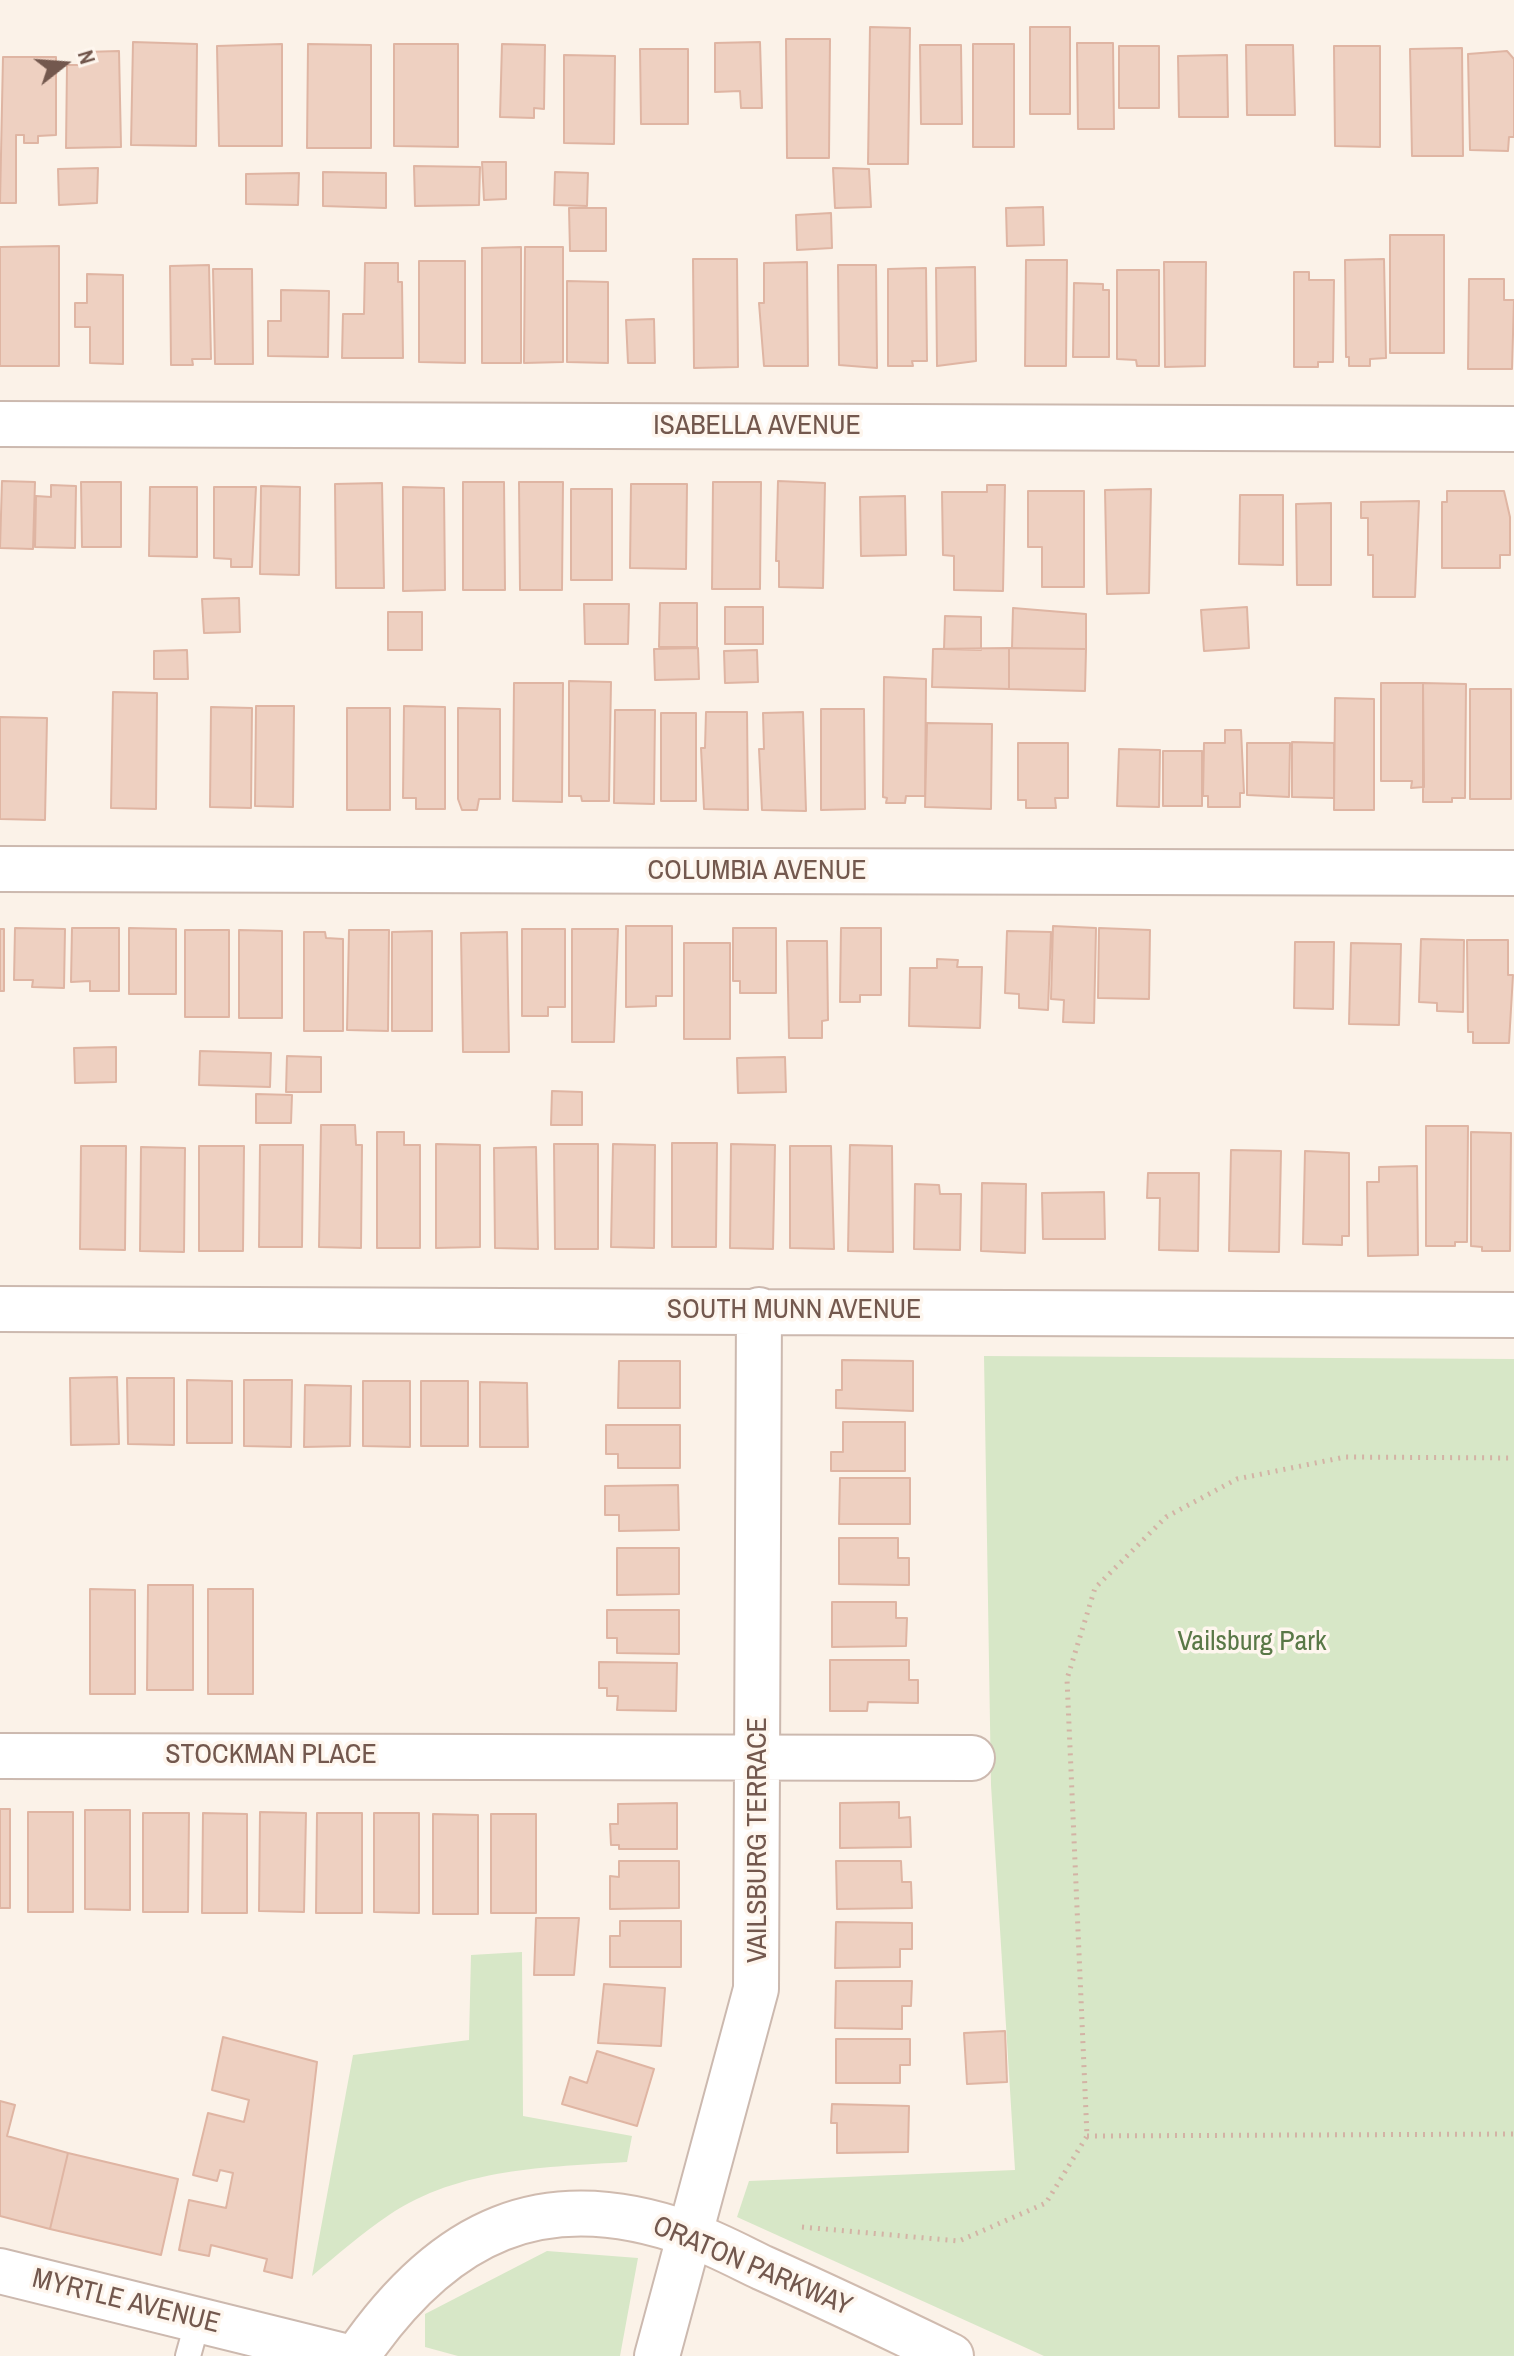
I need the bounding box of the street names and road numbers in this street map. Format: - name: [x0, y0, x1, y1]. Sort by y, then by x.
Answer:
- street label: ISABELLA AVENUE: [653, 409, 861, 443]
- street label: COLUMBIA AVENUE: [647, 854, 867, 888]
- street label: SOUTH MUNN AVENUE: [667, 1293, 921, 1327]
- street label: VAILSBURG TERRACE: [741, 1717, 775, 1963]
- street label: STOCKMAN PLACE: [165, 1738, 377, 1772]
- street label: ORATON PARKWAY: [647, 2210, 857, 2324]
- street label: MYRTLE AVENUE: [29, 2262, 223, 2342]

